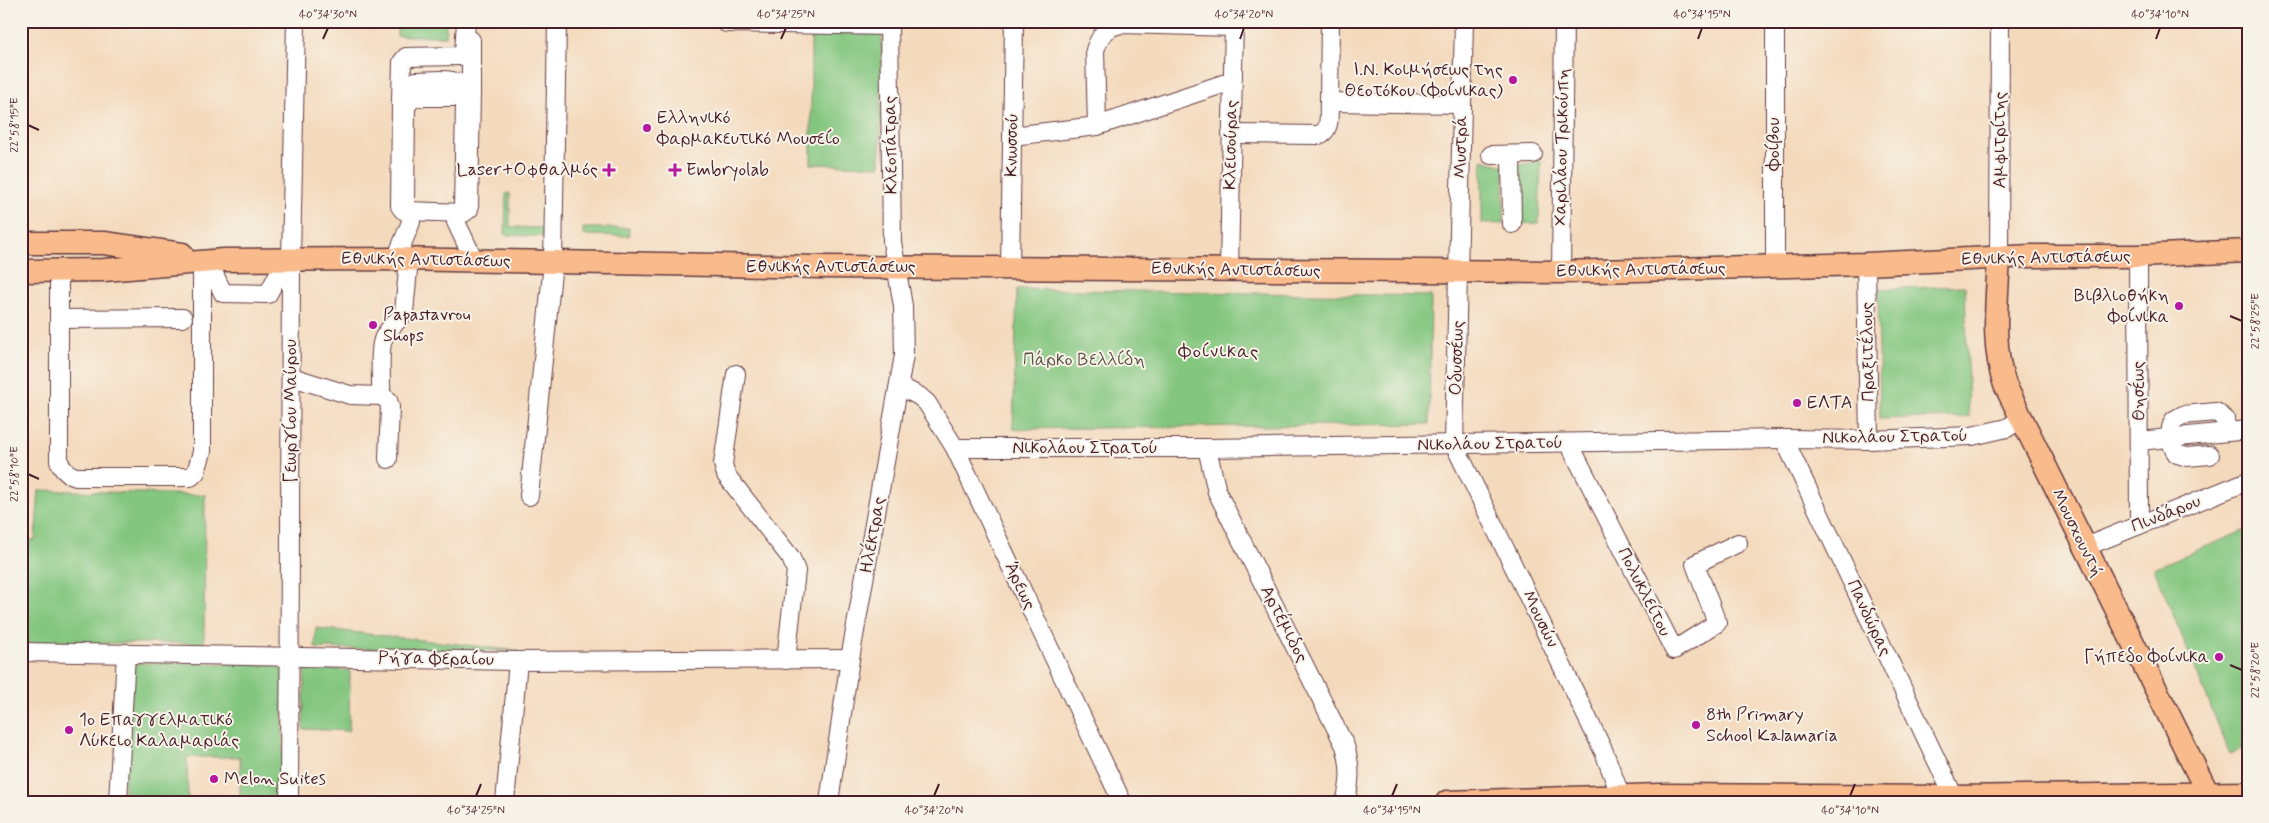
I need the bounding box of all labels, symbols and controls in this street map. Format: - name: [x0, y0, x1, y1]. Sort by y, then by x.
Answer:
- text: 40°34'30"N: [299, 7, 357, 23]
- text: 40°34'25"N: [757, 7, 815, 23]
- text: 40°34'20"N: [1215, 7, 1273, 23]
- text: 40°34'15"N: [1673, 7, 1731, 23]
- text: 40°34'10"N: [2131, 7, 2189, 23]
- place label: Ι.Ν. Κοιμήσεως της Θεοτόκου (Φοίνικας): [1344, 58, 1504, 103]
- street label: Χαριλάου Τρικούπη: [1549, 68, 1575, 226]
- marker: Ι.Ν. Κοιμήσεως της Θεοτόκου (Φοίνικας): [1507, 74, 1519, 86]
- street label: Αμφιτρίτης: [1988, 91, 2012, 188]
- street label: Κλεοπάτρας: [878, 95, 904, 195]
- text: 22°58'15"E: [7, 97, 23, 153]
- street label: Κλεισούρας: [1218, 100, 1244, 190]
- place label: Ελληνικό Φαρμακευτικό Μουσείο: [656, 106, 840, 151]
- street label: Κνωσσού: [999, 113, 1025, 177]
- street label: Μυστρά: [1448, 115, 1474, 179]
- street label: Φοίβου: [1762, 117, 1786, 172]
- marker: Ελληνικό Φαρμακευτικό Μουσείο: [641, 122, 653, 134]
- place label: Laser+Οφθαλμός: [457, 158, 598, 182]
- place label: Embryolab: [686, 158, 769, 182]
- marker: Laser+Οφθαλμός: [602, 163, 616, 177]
- marker: Embryolab: [668, 163, 682, 177]
- street label: Εθνικής Αντιστάσεως: [1961, 245, 2131, 271]
- street label: Εθνικής Αντιστάσεως: [341, 247, 511, 273]
- street label: Εθνικής Αντιστάσεως: [746, 255, 916, 279]
- street label: Εθνικής Αντιστάσεως: [1151, 257, 1321, 283]
- street label: Εθνικής Αντιστάσεως: [1556, 257, 1726, 283]
- place label: Βιβλιοθήκη Φοίνικα: [2074, 284, 2169, 329]
- text: 22°58'25"E: [2248, 293, 2264, 349]
- marker: Βιβλιοθήκη Φοίνικα: [2173, 300, 2185, 312]
- street label: Πραξιτέλους: [1854, 302, 1881, 402]
- place label: Papastavrou Shops: [383, 303, 471, 348]
- marker: Papastavrou Shops: [367, 319, 379, 331]
- street label: Οδυσσέως: [1443, 320, 1470, 396]
- street label: Γεωργίου Μαύρου: [279, 339, 303, 483]
- district label: Φοίνικας: [1178, 339, 1259, 364]
- park label: Πάρκο Βελλίδη: [1023, 348, 1145, 372]
- street label: Θησέως: [2125, 361, 2152, 421]
- place label: ΕΛΤΑ: [1807, 391, 1852, 415]
- marker: ΕΛΤΑ: [1791, 397, 1803, 409]
- street label: Νικολάου Στρατού: [1822, 424, 1968, 450]
- street label: Νικολάου Στρατού: [1417, 431, 1563, 457]
- street label: Νικολάου Στρατού: [1012, 436, 1158, 460]
- text: 22°58'10"E: [7, 446, 23, 502]
- street label: Μουσχουντή: [2045, 485, 2109, 581]
- street label: Πινδάρου: [2128, 489, 2204, 539]
- street label: Ηλέκτρας: [853, 495, 892, 575]
- street label: Πολυκλείτου: [1611, 543, 1677, 641]
- street label: Άρεως: [999, 558, 1041, 614]
- street label: Πανδώρας: [1841, 576, 1897, 660]
- street label: Αρτέμιδος: [1254, 581, 1315, 667]
- street label: Μουσών: [1516, 586, 1564, 652]
- text: 22°58'20"E: [2248, 642, 2264, 698]
- place label: Γήπεδο Φοίνικα: [2084, 645, 2209, 669]
- street label: Ρήγα Φεραίου: [378, 646, 494, 672]
- marker: Γήπεδο Φοίνικα: [2213, 651, 2225, 663]
- place label: 8th Primary School Kalamaria: [1706, 703, 1838, 748]
- place label: 1ο Επαγγελματικό Λύκειο Καλαμαριάς: [79, 708, 239, 753]
- marker: 8th Primary School Kalamaria: [1690, 719, 1702, 731]
- marker: 1ο Επαγγελματικό Λύκειο Καλαμαριάς: [63, 724, 75, 736]
- place label: Melon Suites: [224, 767, 326, 791]
- marker: Melon Suites: [208, 773, 220, 785]
- text: 40°34'25"N: [447, 803, 505, 819]
- text: 40°34'20"N: [905, 803, 963, 819]
- text: 40°34'15"N: [1363, 803, 1421, 819]
- text: 40°34'10"N: [1821, 803, 1879, 819]

